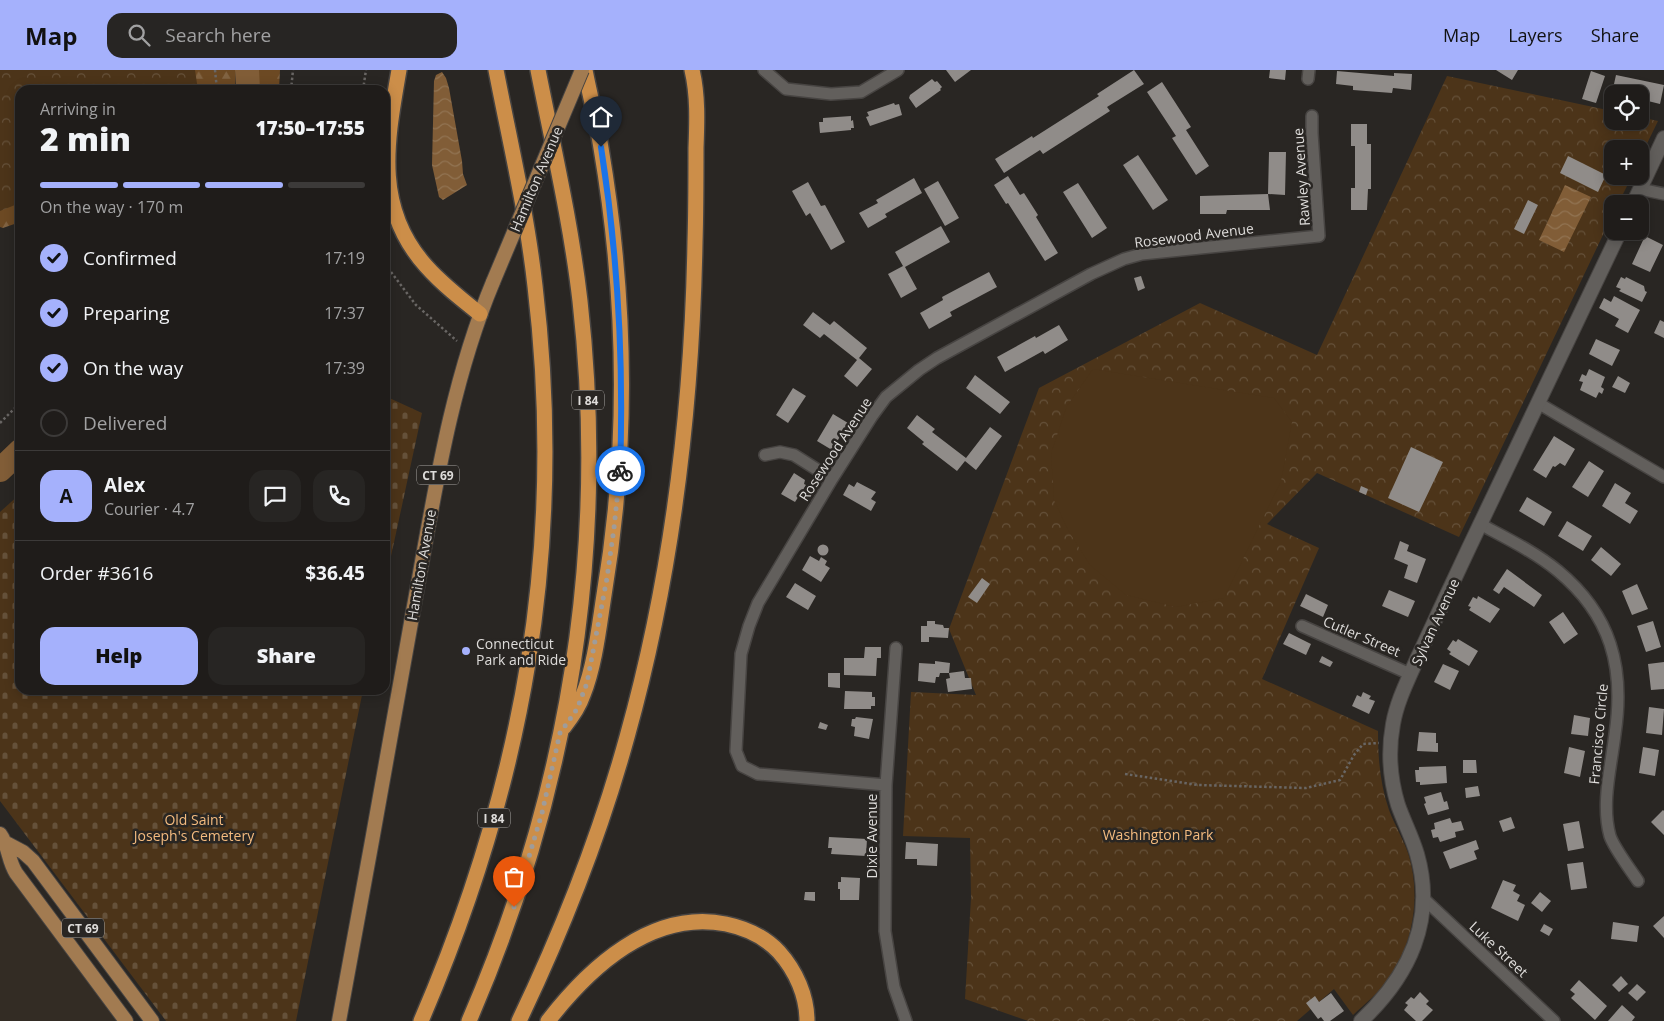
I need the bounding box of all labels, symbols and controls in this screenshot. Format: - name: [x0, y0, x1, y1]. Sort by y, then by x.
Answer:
- search box: [107, 13, 457, 58]
- text: Map: [25, 19, 77, 52]
- icon: search: [125, 21, 153, 49]
- text: Search here: [165, 22, 271, 48]
- text: Map: [1443, 23, 1480, 47]
- text: Layers: [1508, 23, 1563, 47]
- text: Share: [1591, 23, 1639, 47]
- map controls: [1604, 85, 1649, 240]
- button: locate: [1604, 85, 1649, 130]
- pin: [580, 96, 622, 147]
- text: Arriving in: [40, 98, 116, 120]
- icon: home: [587, 103, 615, 131]
- text: 17:50–17:55: [255, 115, 365, 141]
- text: 2 min: [40, 117, 131, 160]
- street label: Hamilton Avenue: [505, 123, 567, 234]
- street label: Rawley Avenue: [1288, 127, 1314, 227]
- button: +: [1604, 140, 1649, 185]
- button: −: [1604, 195, 1649, 240]
- text: On the way · 170 m: [40, 196, 183, 218]
- street label: Rosewood Avenue: [1133, 218, 1255, 252]
- icon: check: [40, 244, 68, 272]
- text: Confirmed: [83, 245, 177, 271]
- text: 17:19: [324, 247, 365, 269]
- icon: check: [40, 299, 68, 327]
- text: Preparing: [83, 300, 170, 326]
- text: 17:37: [324, 302, 365, 324]
- icon: check: [40, 354, 68, 382]
- text: On the way: [83, 355, 183, 381]
- text: 17:39: [324, 357, 365, 379]
- road number: I 84: [572, 390, 604, 410]
- street label: Rosewood Avenue: [794, 393, 876, 505]
- text: Delivered: [83, 410, 167, 436]
- courier: [595, 446, 645, 496]
- icon: bike: [606, 457, 634, 485]
- road number: CT 69: [417, 466, 459, 484]
- button: chat: [249, 470, 301, 522]
- button: phone: [313, 470, 365, 522]
- text: Alex: [104, 472, 145, 498]
- text: A: [59, 483, 73, 509]
- text: Courier · 4.7: [104, 498, 195, 520]
- street label: Hamilton Avenue: [402, 508, 440, 622]
- text: Order #3616: [40, 560, 153, 586]
- text: $36.45: [305, 560, 365, 586]
- street label: Sylvan Avenue: [1407, 575, 1464, 669]
- street label: Cutler Street: [1320, 611, 1404, 661]
- button: Help: [40, 627, 198, 685]
- button: Share: [208, 627, 365, 685]
- place label: Connecticut Park and Ride: [476, 634, 566, 669]
- marker: Connecticut Park and Ride: [460, 645, 472, 657]
- street label: Francisco Circle: [1584, 683, 1612, 785]
- street label: Dixie Avenue: [862, 793, 881, 878]
- road number: I 84: [478, 808, 510, 828]
- park label: Old Saint Joseph's Cemetery: [132, 810, 255, 845]
- park label: Washington Park: [1103, 825, 1214, 844]
- pin: [493, 856, 535, 907]
- icon: bag: [500, 863, 528, 891]
- street label: Luke Street: [1466, 917, 1532, 981]
- road number: CT 69: [62, 918, 104, 938]

